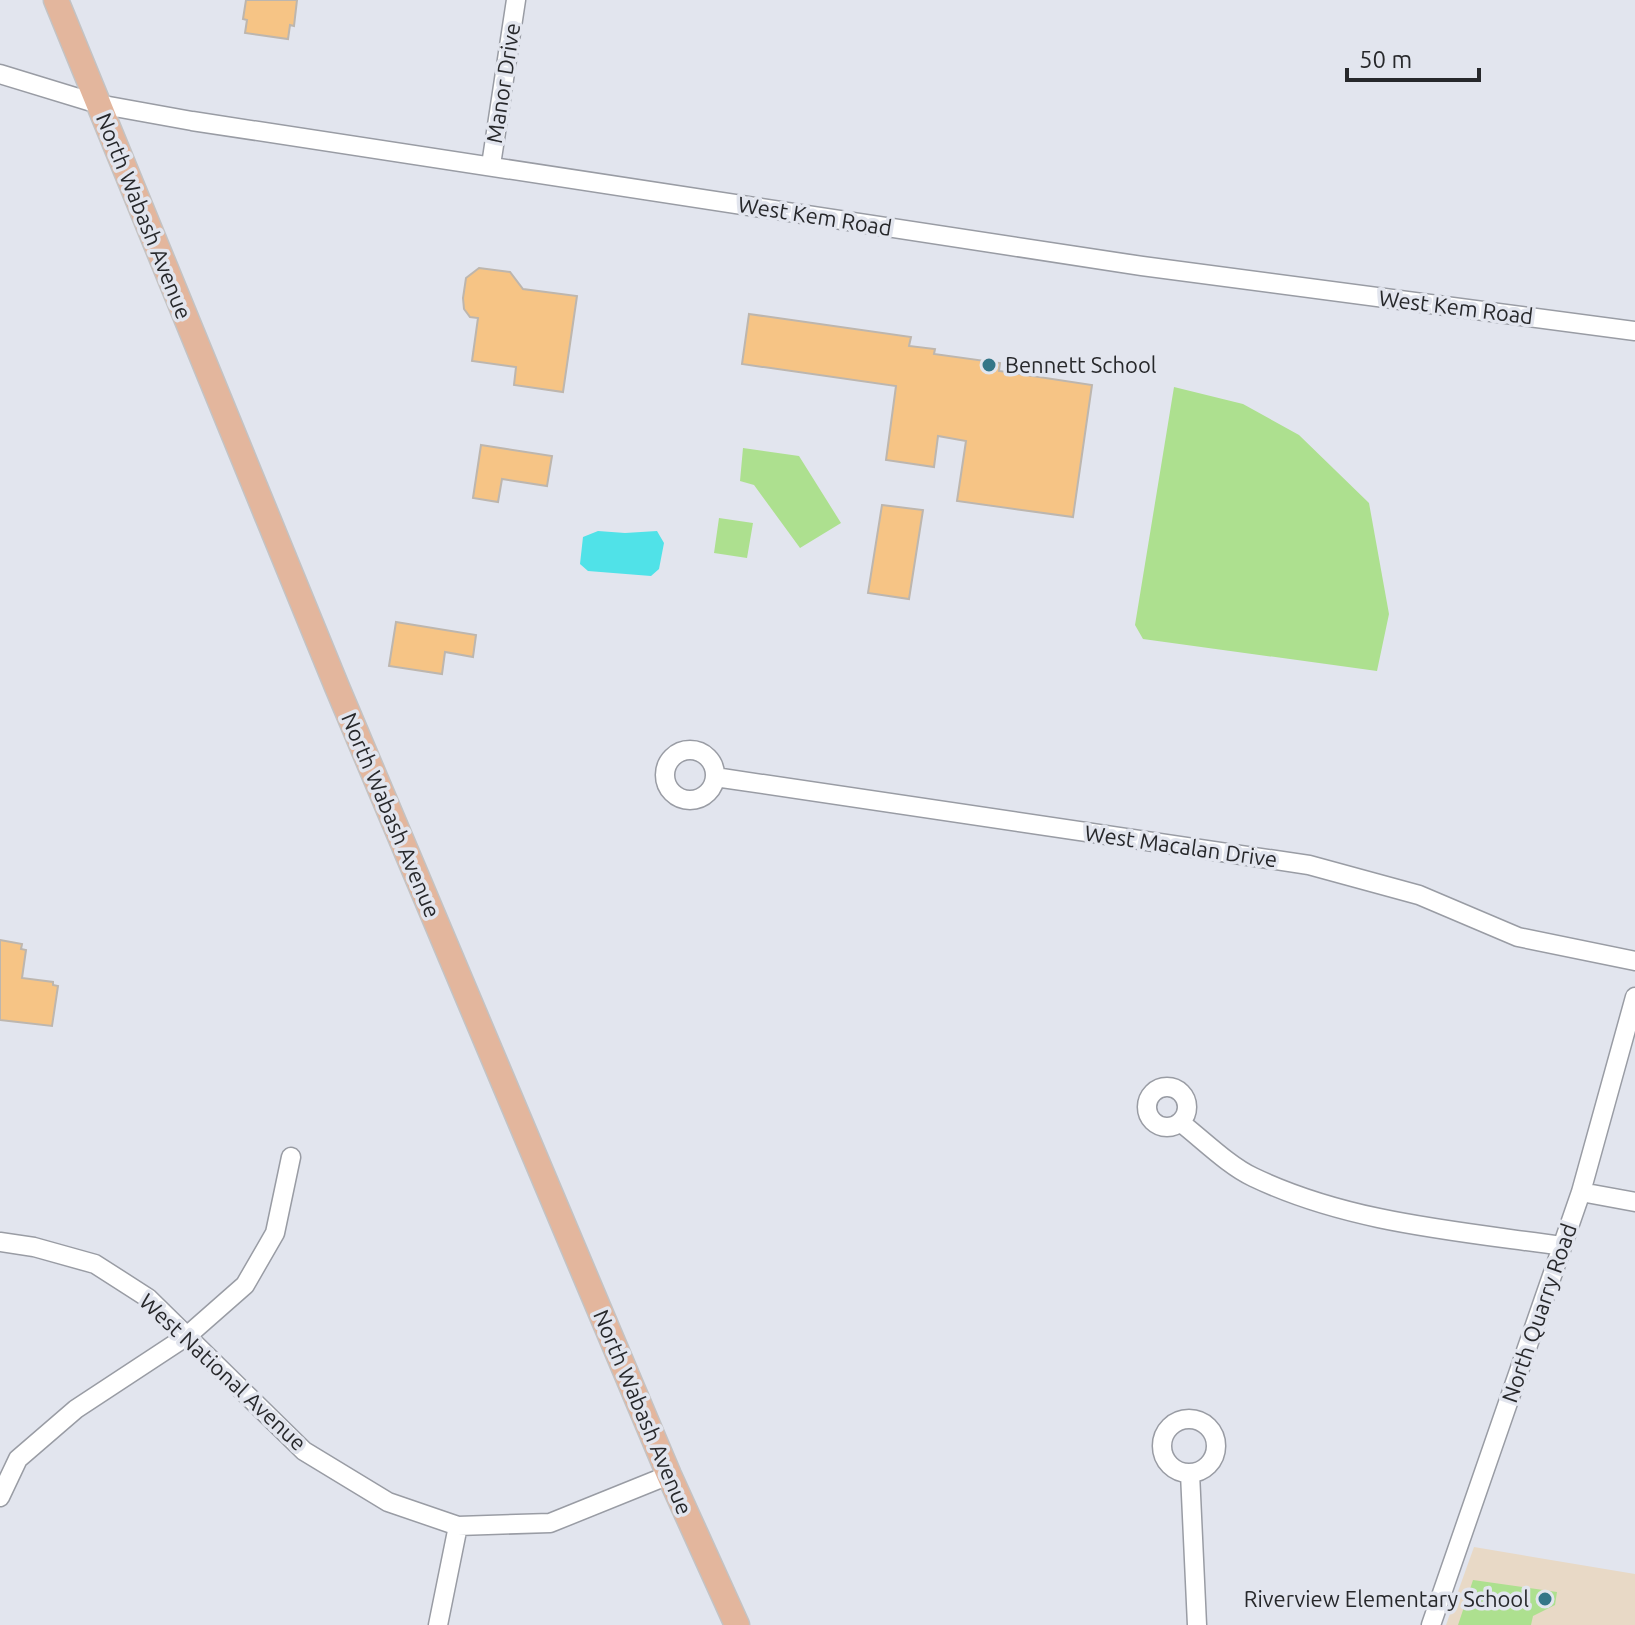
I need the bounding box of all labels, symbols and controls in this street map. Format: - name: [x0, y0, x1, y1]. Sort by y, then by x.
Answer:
- street label: Manor Drive: [481, 21, 524, 145]
- scale bar: [1347, 32, 1479, 82]
- text: 50 m: [1359, 46, 1412, 73]
- street label: North Wabash Avenue: [92, 109, 197, 322]
- street label: West Kem Road: [736, 191, 894, 240]
- street label: West Kem Road: [1377, 285, 1535, 328]
- place label: Bennett School: [1005, 352, 1157, 377]
- marker: Bennett School: [980, 356, 998, 374]
- street label: North Wabash Avenue: [337, 709, 446, 921]
- street label: West Macalan Drive: [1083, 820, 1279, 871]
- street label: North Quarry Road: [1496, 1220, 1581, 1406]
- street label: West National Avenue: [135, 1288, 312, 1455]
- street label: North Wabash Avenue: [589, 1306, 698, 1518]
- place label: Riverview Elementary School: [1244, 1586, 1529, 1611]
- marker: Riverview Elementary School: [1536, 1590, 1554, 1608]

